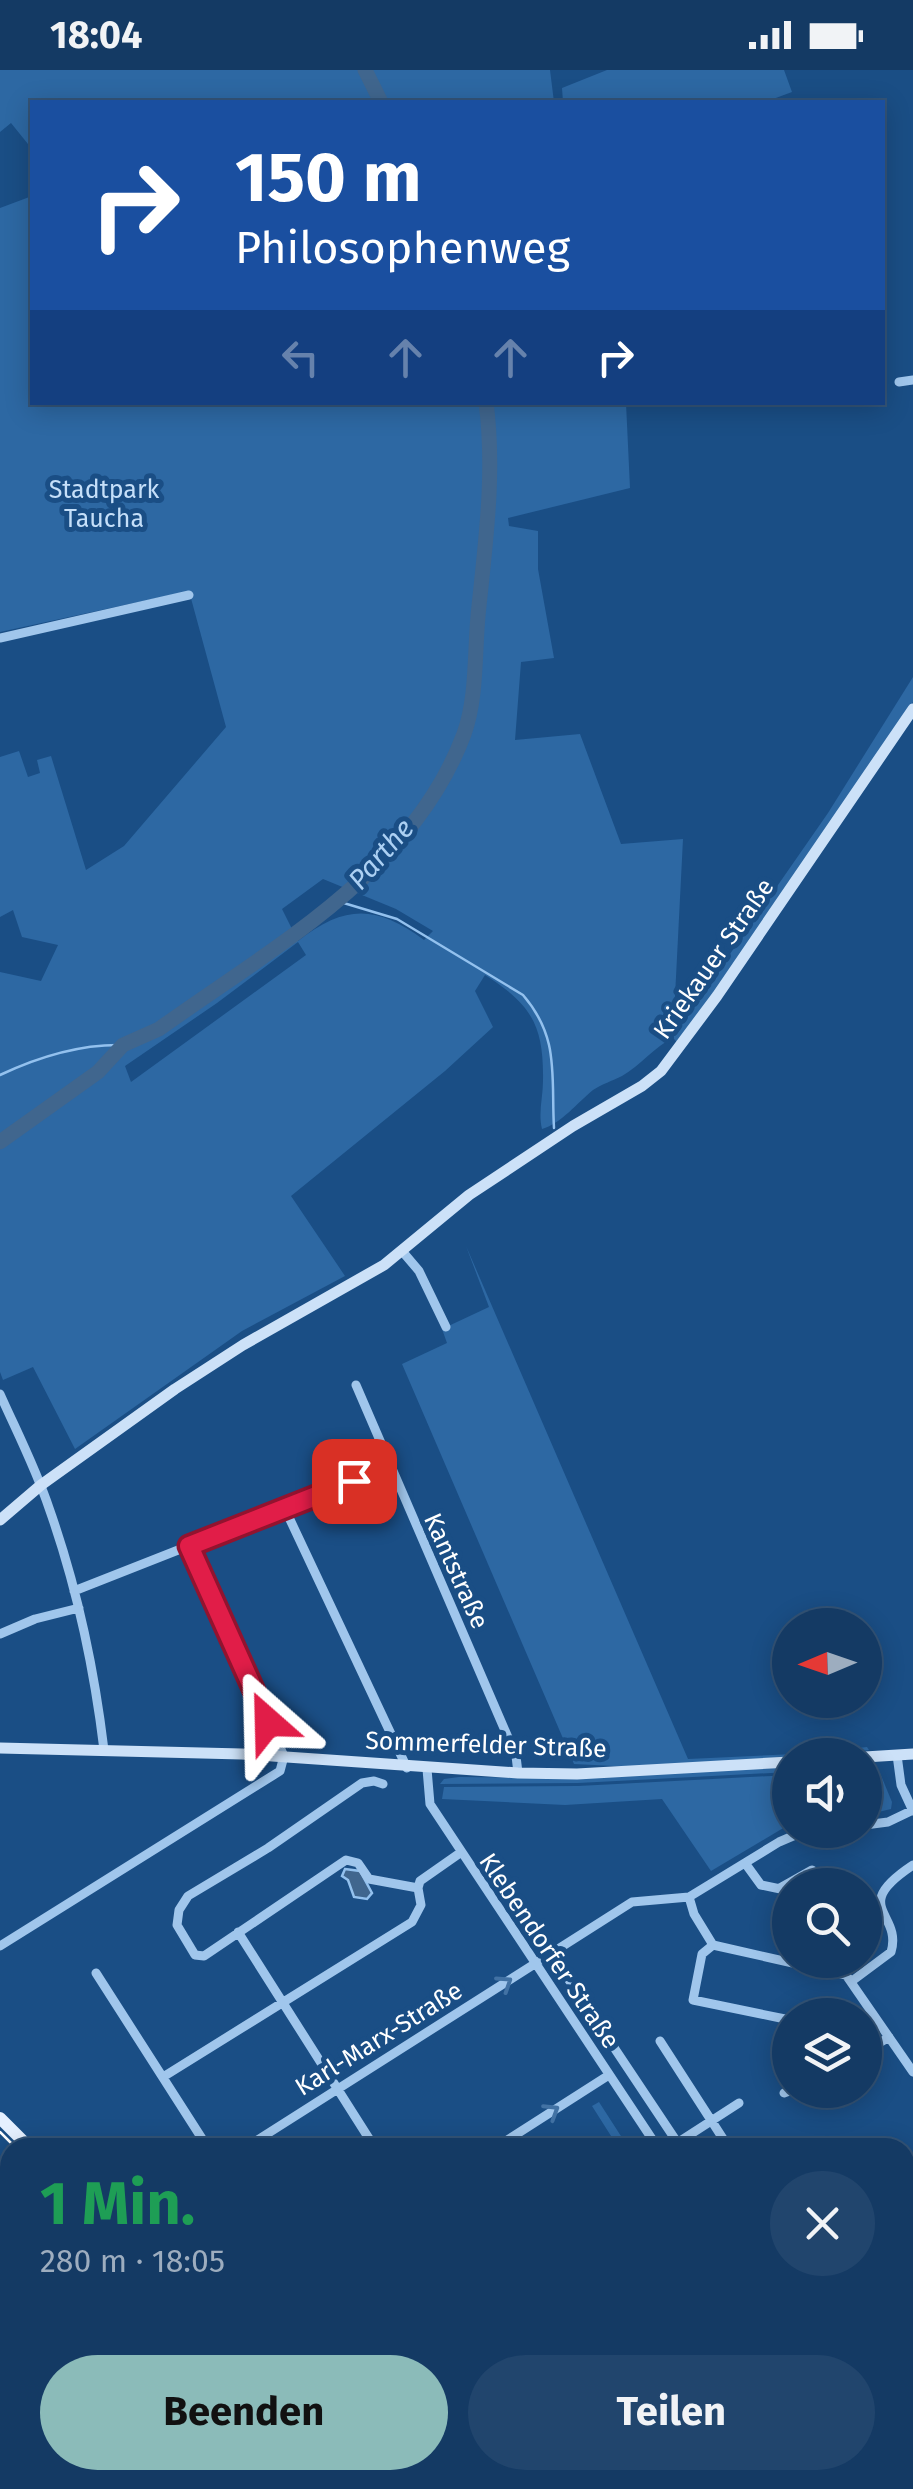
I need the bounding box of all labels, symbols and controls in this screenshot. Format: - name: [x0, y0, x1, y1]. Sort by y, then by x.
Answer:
- text: 18:04: [50, 12, 143, 58]
- text: 150 m: [235, 136, 422, 220]
- icon: right: [70, 140, 200, 270]
- text: Philosophenweg: [235, 221, 570, 275]
- icon: left: [273, 330, 328, 385]
- icon: ahead: [378, 330, 433, 385]
- icon: ahead: [483, 330, 538, 385]
- icon: right: [588, 330, 643, 385]
- park label: Stadtpark Taucha: [49, 475, 160, 534]
- water label: Parthe: [341, 812, 421, 896]
- street label: Kriekauer Straße: [648, 873, 780, 1045]
- pin: [312, 1439, 397, 1524]
- icon: arrive: [327, 1454, 382, 1509]
- street label: Kantstraße: [417, 1509, 495, 1633]
- north arrow: [772, 1608, 882, 1718]
- map controls: [772, 1608, 882, 2108]
- position arrow: [216, 1670, 320, 1774]
- street label: Sommerfelder Straße: [365, 1726, 607, 1764]
- button: sound: [772, 1738, 882, 1848]
- street label: Klebendorfer Straße: [472, 1848, 626, 2054]
- button: search: [772, 1868, 882, 1978]
- street label: Karl-Marx-Straße: [290, 1976, 468, 2102]
- one-way arrow: [494, 1977, 512, 1996]
- button: layers: [772, 1998, 882, 2108]
- one-way arrow: [541, 2105, 559, 2124]
- text: 1 Min.: [40, 2168, 195, 2240]
- button: close: [770, 2171, 875, 2276]
- text: 280 m · 18:05: [40, 2242, 225, 2280]
- button: Beenden: [40, 2355, 448, 2470]
- button: Teilen: [468, 2355, 875, 2470]

